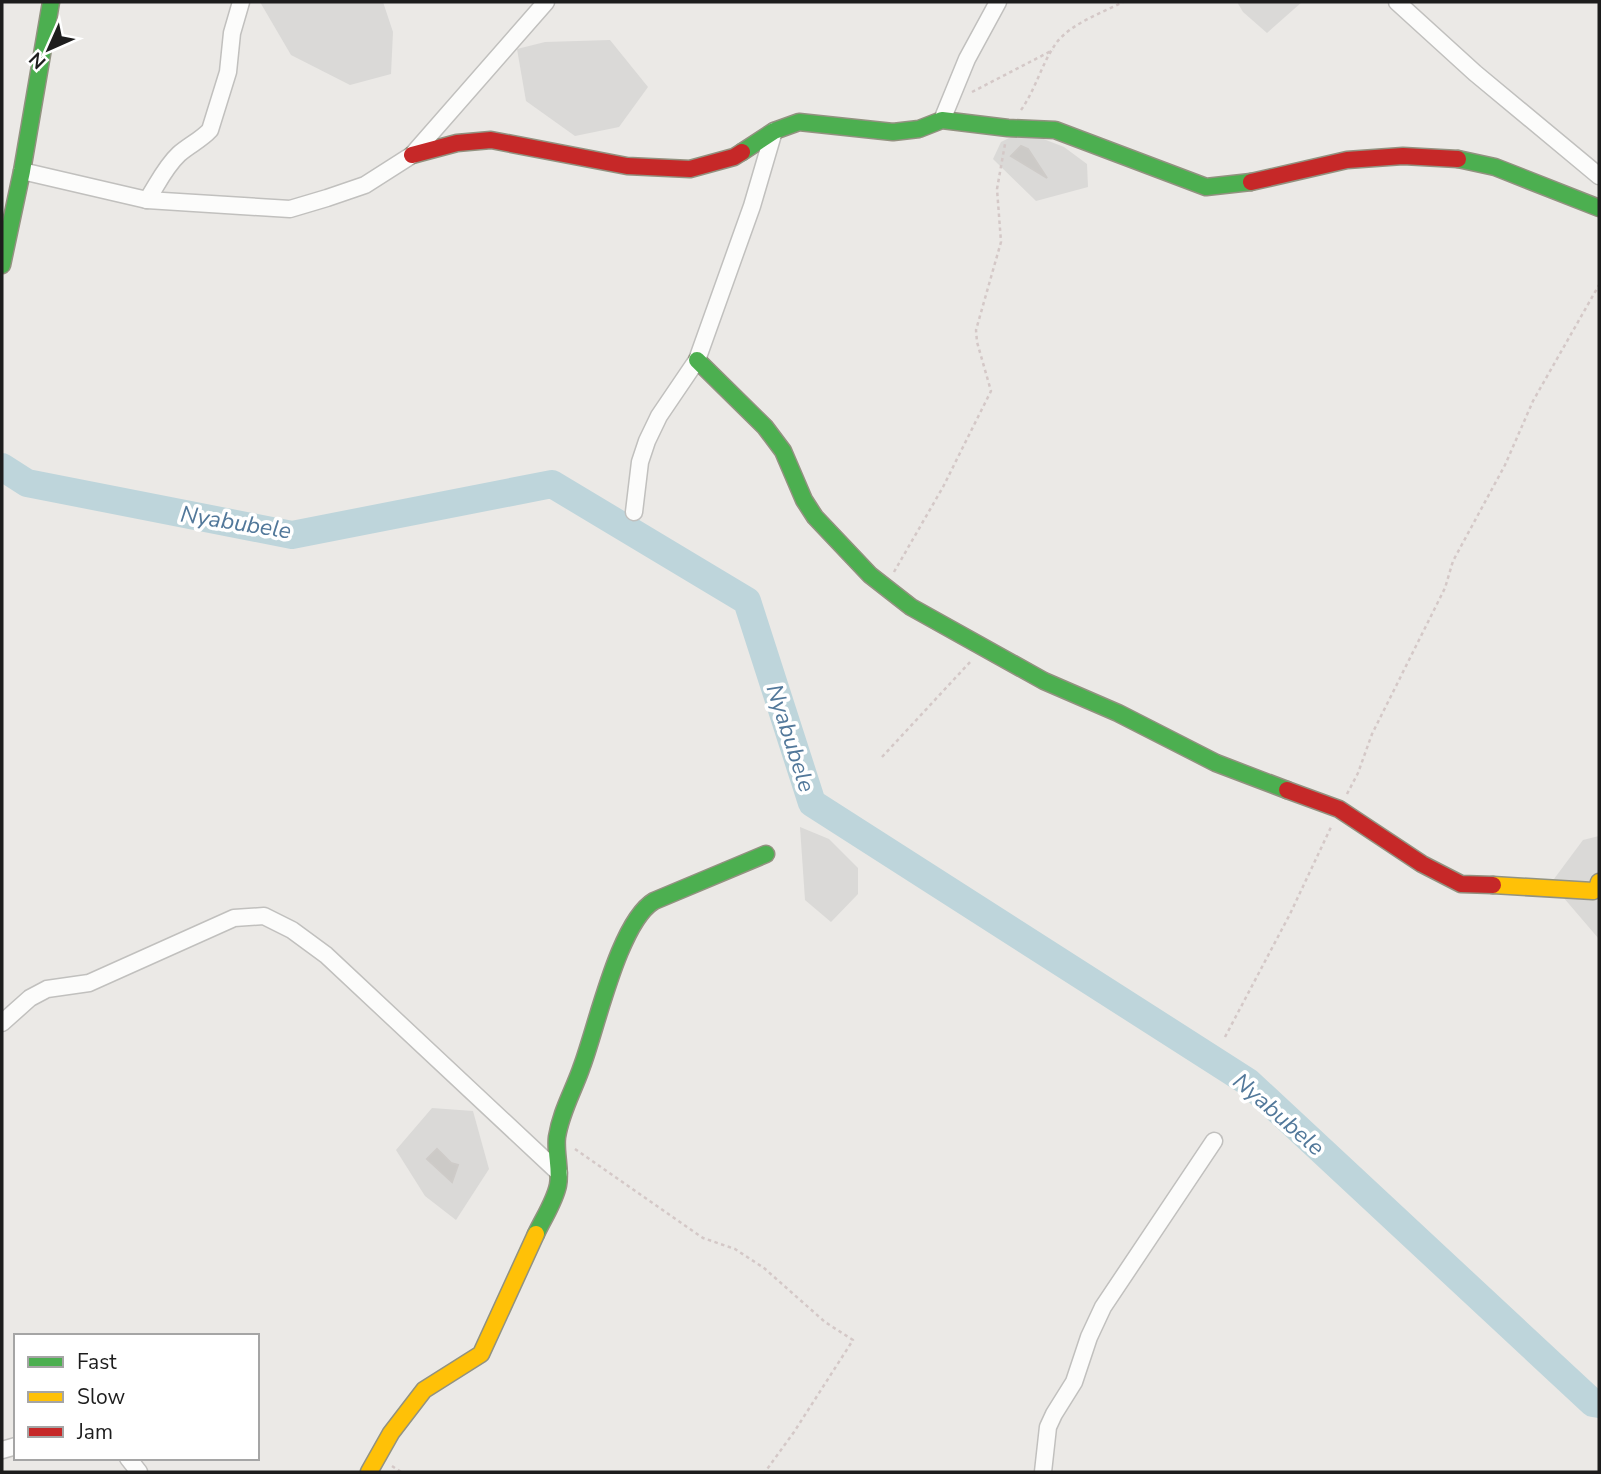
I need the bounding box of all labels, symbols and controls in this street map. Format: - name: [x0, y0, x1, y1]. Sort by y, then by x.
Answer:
- north arrow: [14, 14, 84, 84]
- text: N: [23, 46, 52, 75]
- water label: Nyabubele: [178, 498, 293, 547]
- water label: Nyabubele: [759, 680, 823, 796]
- water label: Nyabubele: [1226, 1066, 1331, 1163]
- legend: [14, 1334, 259, 1460]
- text: Fast: [77, 1348, 117, 1376]
- text: Slow: [77, 1383, 126, 1411]
- text: Jam: [76, 1418, 113, 1446]

